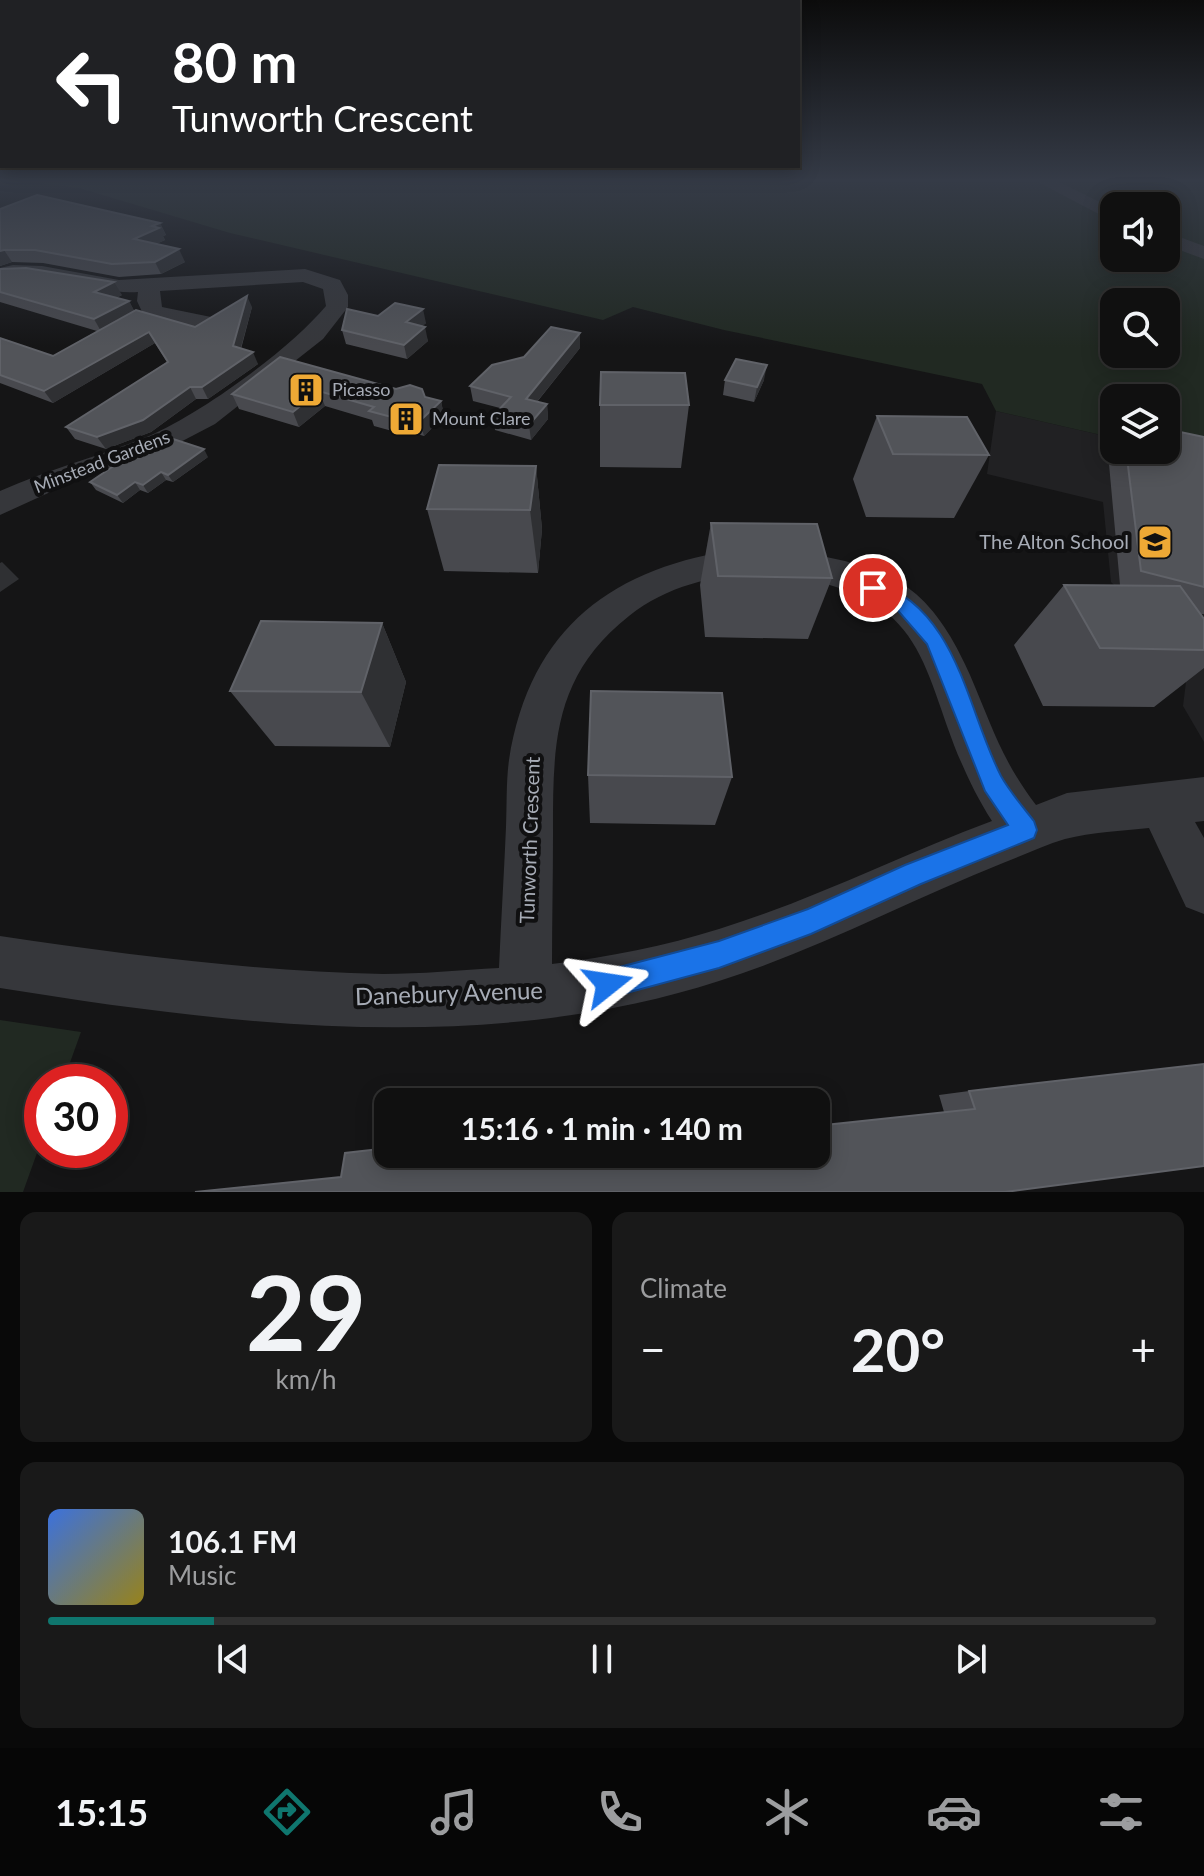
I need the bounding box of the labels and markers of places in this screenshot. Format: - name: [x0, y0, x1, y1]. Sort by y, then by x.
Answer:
- building icon: Picasso: [287, 371, 325, 409]
- place label: Picasso: [332, 378, 390, 400]
- building icon: Mount Clare: [387, 400, 425, 438]
- place label: Mount Clare: [432, 407, 531, 429]
- school or university icon: The Alton School: [1136, 523, 1174, 561]
- place label: The Alton School: [979, 529, 1129, 553]
- pin: [839, 554, 907, 622]

